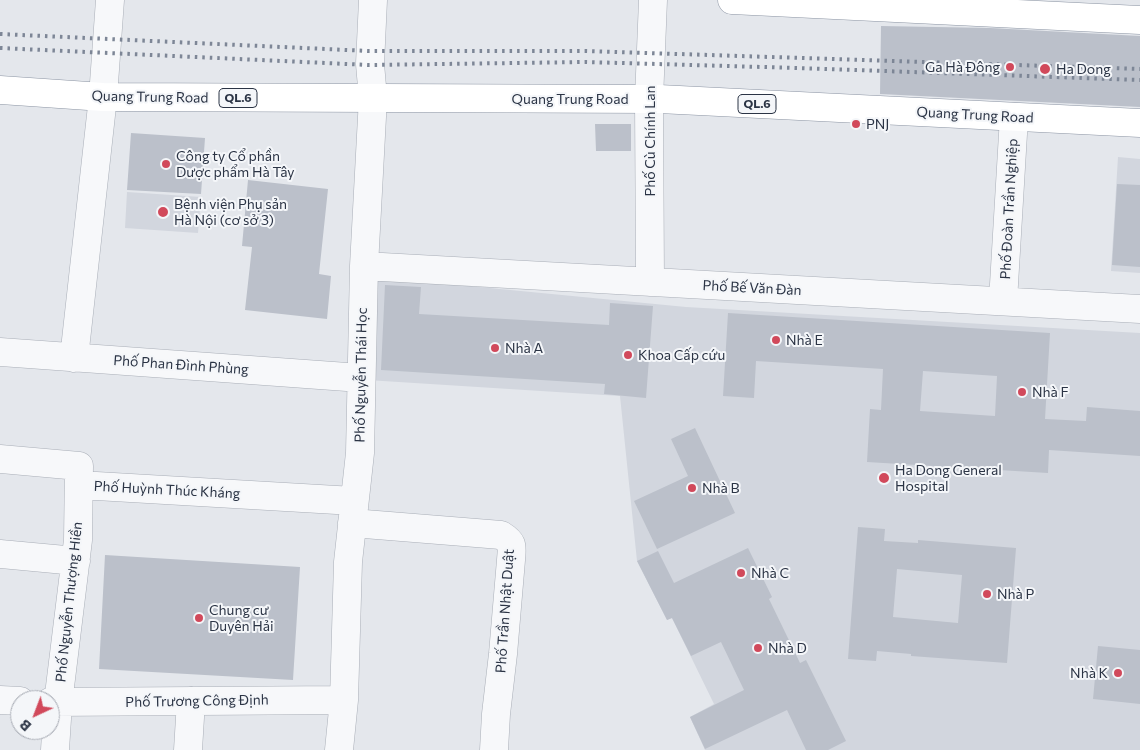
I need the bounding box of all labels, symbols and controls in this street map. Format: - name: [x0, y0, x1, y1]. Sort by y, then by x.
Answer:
- place label: Ga Hà Đông: [925, 59, 1000, 75]
- marker: Ga Hà Đông: [1004, 61, 1016, 73]
- place label: Ha Dong: [1056, 61, 1111, 77]
- marker: Ha Dong: [1038, 62, 1052, 76]
- street label: Phố Cù Chính Lan: [642, 85, 658, 197]
- street label: Quang Trung Road: [91, 88, 209, 106]
- road number: QL.6: [219, 89, 257, 108]
- street label: Quang Trung Road: [511, 91, 629, 107]
- road number: QL.6: [738, 95, 776, 114]
- street label: Quang Trung Road: [916, 104, 1034, 126]
- place label: PNJ: [866, 116, 889, 132]
- marker: PNJ: [850, 118, 862, 130]
- street label: Phố Đoàn Trần Nghiệp: [997, 138, 1021, 280]
- place label: Công ty Cổ phần Dược phẩm Hà Tây: [176, 148, 295, 180]
- marker: Công ty Cổ phần Dược phẩm Hà Tây: [160, 158, 172, 170]
- place label: Bệnh viện Phụ sản Hà Nội (cơ sở 3): [174, 196, 287, 228]
- marker: Bệnh viện Phụ sản Hà Nội (cơ sở 3): [156, 205, 170, 219]
- street label: Phố Bế Văn Đàn: [702, 277, 802, 299]
- street label: Phố Nguyễn Thái Học: [351, 307, 371, 443]
- place label: Nhà E: [786, 332, 823, 348]
- marker: Nhà E: [770, 334, 782, 346]
- place label: Nhà A: [505, 340, 543, 356]
- marker: Nhà A: [489, 342, 501, 354]
- place label: Khoa Cấp cứu: [638, 347, 725, 363]
- marker: Khoa Cấp cứu: [622, 349, 634, 361]
- street label: Phố Phan Đình Phùng: [113, 352, 249, 378]
- place label: Nhà F: [1032, 384, 1069, 400]
- marker: Nhà F: [1016, 386, 1028, 398]
- place label: Ha Dong General Hospital: [895, 462, 1002, 494]
- marker: Ha Dong General Hospital: [877, 471, 891, 485]
- street label: Phố Huỳnh Thúc Kháng: [93, 478, 241, 502]
- place label: Nhà B: [702, 480, 740, 496]
- marker: Nhà B: [686, 482, 698, 494]
- street label: Phố Nguyễn Thượng Hiền: [52, 521, 86, 683]
- street label: Phố Trần Nhật Duật: [492, 548, 518, 674]
- place label: Nhà C: [751, 565, 789, 581]
- marker: Nhà C: [735, 567, 747, 579]
- place label: Nhà P: [997, 586, 1034, 602]
- marker: Nhà P: [981, 588, 993, 600]
- place label: Chung cư Duyên Hải: [209, 602, 274, 634]
- marker: Chung cư Duyên Hải: [193, 612, 205, 624]
- place label: Nhà D: [768, 640, 807, 656]
- marker: Nhà D: [752, 642, 764, 654]
- place label: Nhà K: [1070, 665, 1108, 681]
- marker: Nhà K: [1112, 667, 1124, 679]
- north arrow: [10, 690, 60, 740]
- street label: Phố Trương Công Định: [125, 691, 269, 711]
- text: B: [16, 716, 34, 735]

